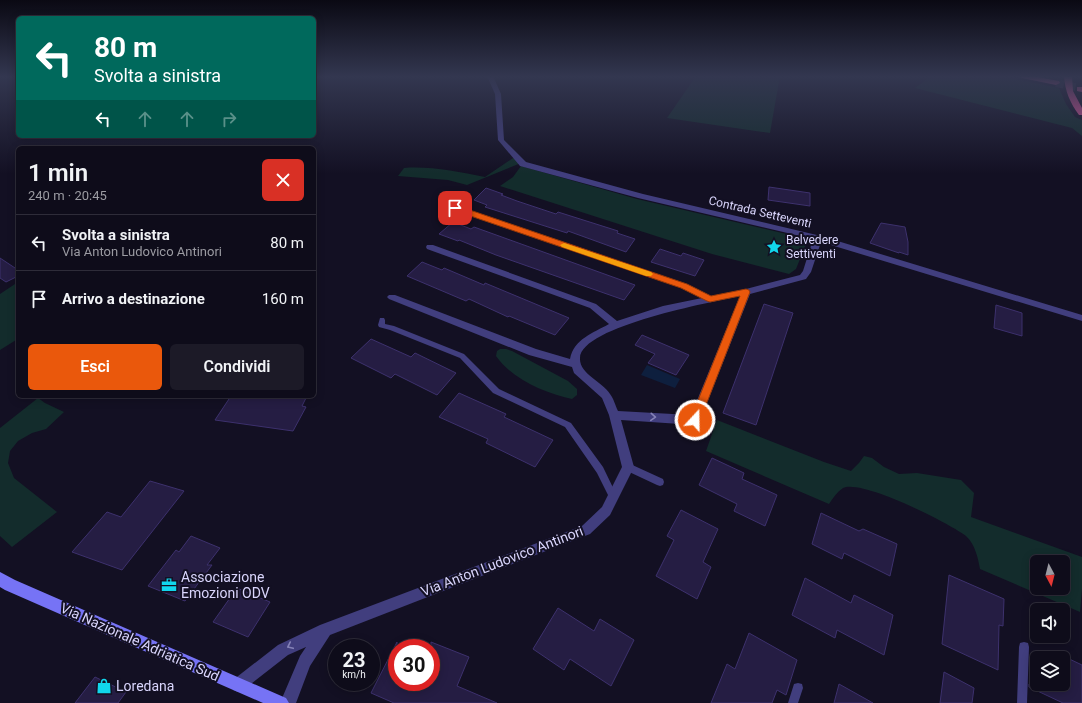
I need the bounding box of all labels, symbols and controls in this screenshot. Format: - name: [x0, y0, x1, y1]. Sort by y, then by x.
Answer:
- text: 80 m: [94, 31, 157, 64]
- icon: left: [28, 32, 80, 84]
- text: Svolta a sinistra: [94, 65, 221, 86]
- icon: left: [92, 108, 114, 130]
- icon: ahead: [134, 108, 156, 130]
- icon: ahead: [176, 108, 198, 130]
- icon: right: [218, 108, 240, 130]
- text: 1 min: [28, 159, 88, 187]
- button: close: [262, 159, 304, 201]
- text: 240 m · 20:45: [28, 188, 107, 203]
- pin: [438, 191, 472, 225]
- street label: Contrada Setteventi: [707, 193, 813, 231]
- icon: arrive: [444, 197, 466, 219]
- text: Svolta a sinistra: [62, 226, 170, 244]
- icon: left: [28, 232, 50, 254]
- place label: Belvedere Settiventi: [786, 233, 838, 261]
- text: 80 m: [270, 234, 304, 252]
- place icon: Belvedere Settiventi: [765, 238, 783, 256]
- text: Via Anton Ludovico Antinori: [62, 244, 222, 259]
- icon: arrive: [28, 288, 50, 310]
- text: Arrivo a destinazione: [62, 290, 205, 308]
- text: 160 m: [262, 290, 304, 308]
- button: Esci: [28, 344, 162, 390]
- button: Condividi: [170, 344, 304, 390]
- position arrow: [674, 399, 716, 441]
- one-way arrow: [650, 413, 656, 422]
- street label: Via Anton Ludovico Antinori: [419, 523, 585, 599]
- north arrow: [1030, 555, 1070, 595]
- map controls: [1030, 555, 1070, 691]
- place label: Associazione Emozioni ODV: [181, 569, 270, 601]
- office icon: Associazione Emozioni ODV: [160, 576, 178, 594]
- street label: Via Nazionale Adriatica Sud: [58, 600, 222, 684]
- button: sound: [1030, 603, 1070, 643]
- speed limit sign: 30: [388, 639, 440, 691]
- one-way arrow: [287, 641, 294, 649]
- text: 23: [343, 648, 365, 672]
- button: layers: [1030, 651, 1070, 691]
- text: km/h: [342, 669, 366, 680]
- shop icon: Loredana: [95, 677, 113, 695]
- place label: Loredana: [116, 678, 174, 694]

